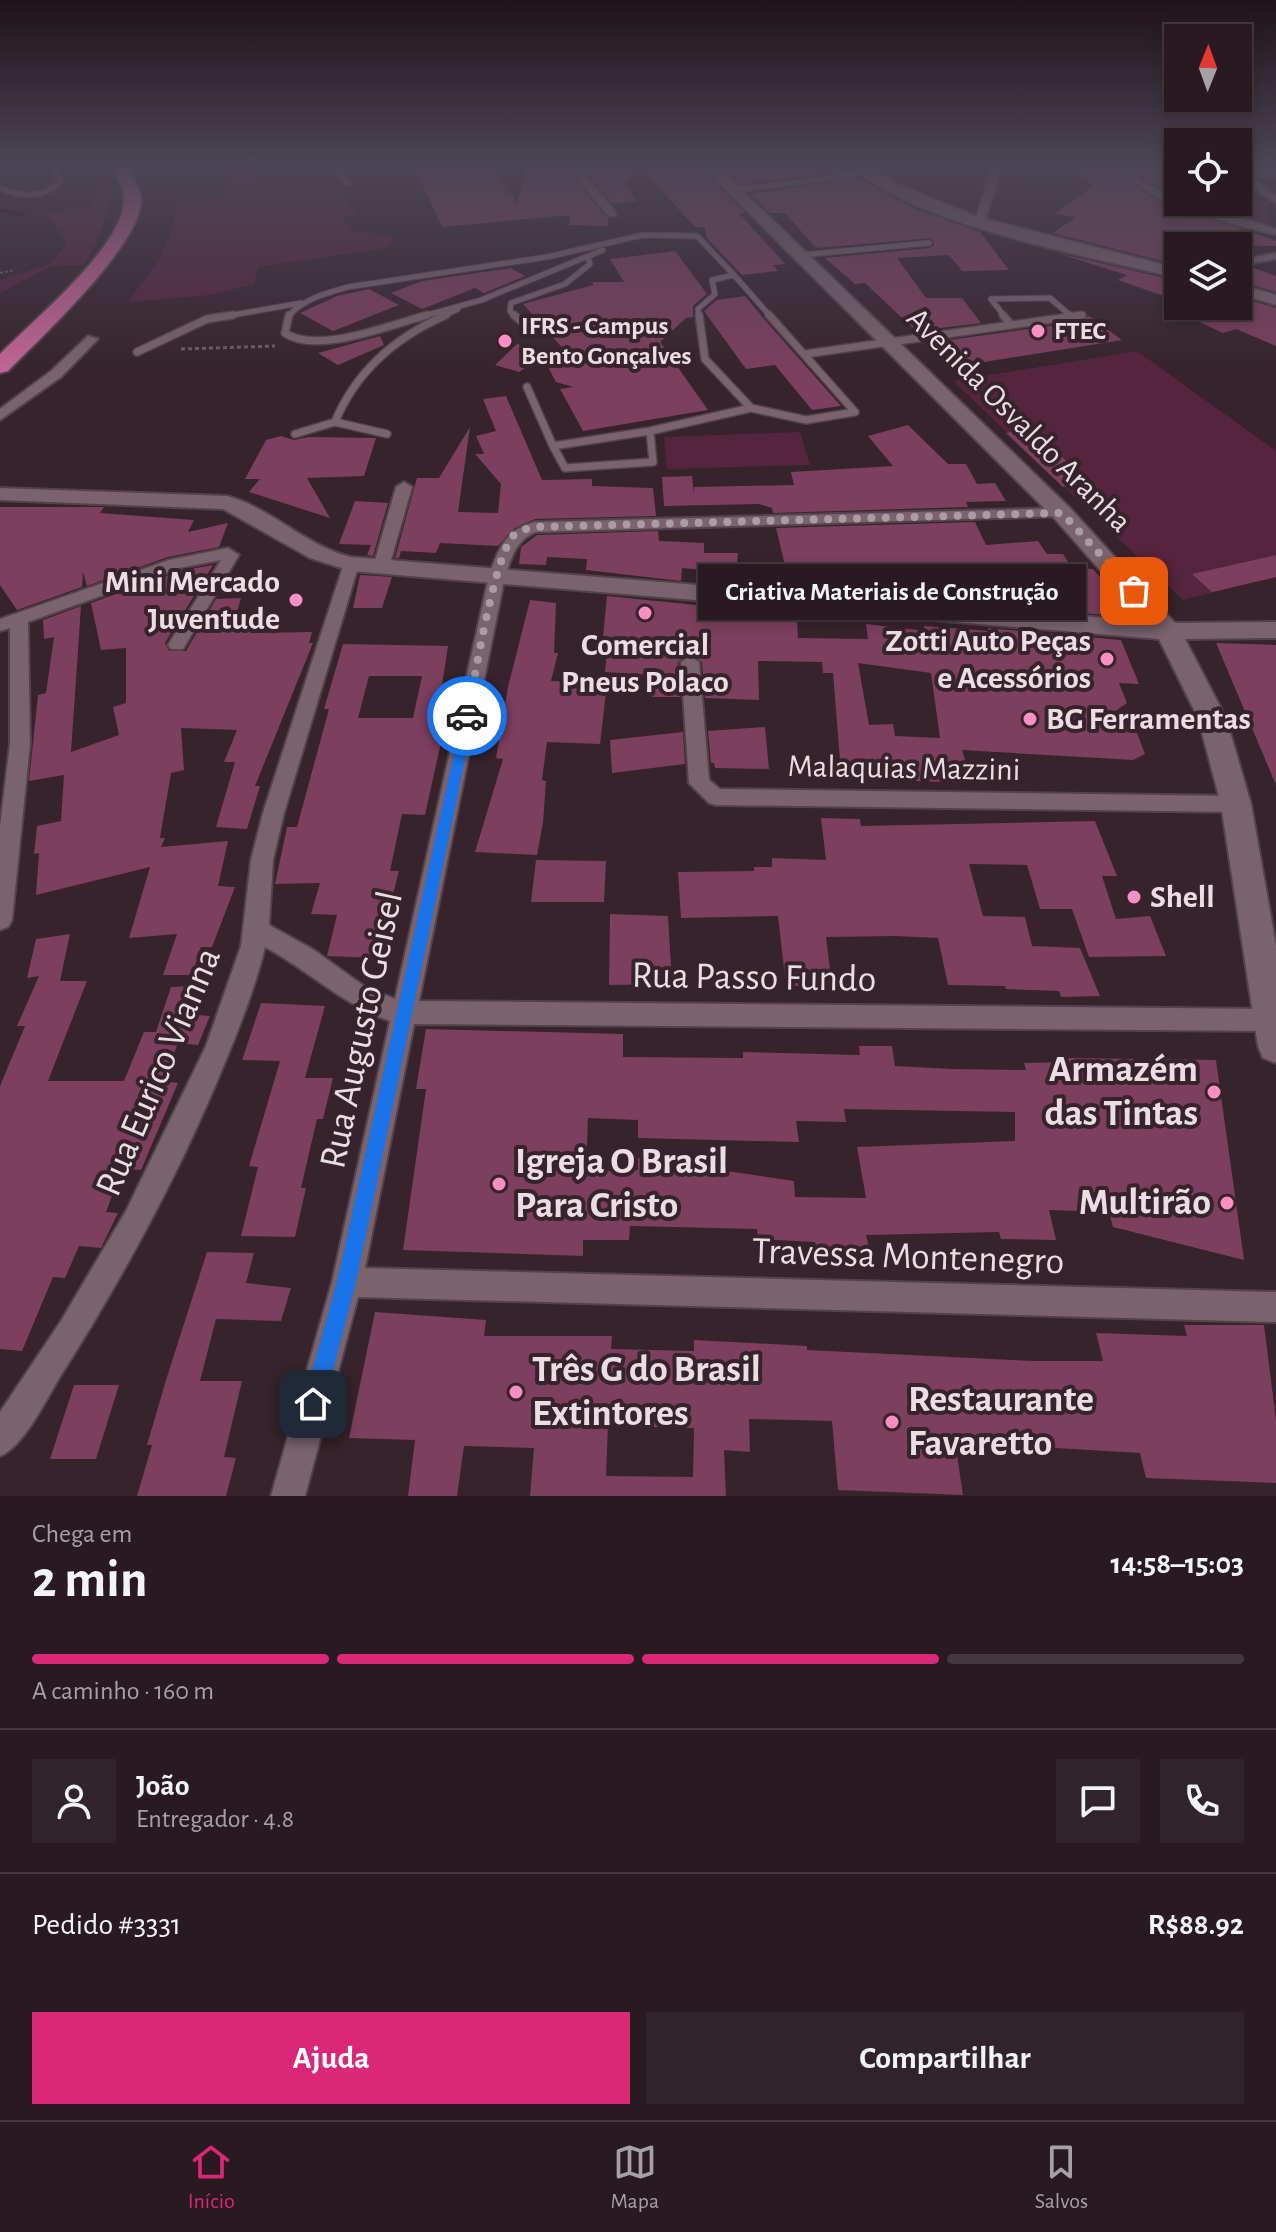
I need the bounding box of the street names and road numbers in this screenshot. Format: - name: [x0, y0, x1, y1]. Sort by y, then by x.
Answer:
- street label: Avenida Osvaldo Aranha: [901, 302, 1137, 538]
- street label: Malaquias Mazzini: [787, 750, 1021, 786]
- street label: Rua Augusto Geisel: [314, 888, 410, 1172]
- street label: Rua Eurico Vianna: [90, 942, 228, 1202]
- street label: Rua Passo Fundo: [631, 957, 877, 999]
- street label: Travessa Montenegro: [751, 1233, 1065, 1281]

